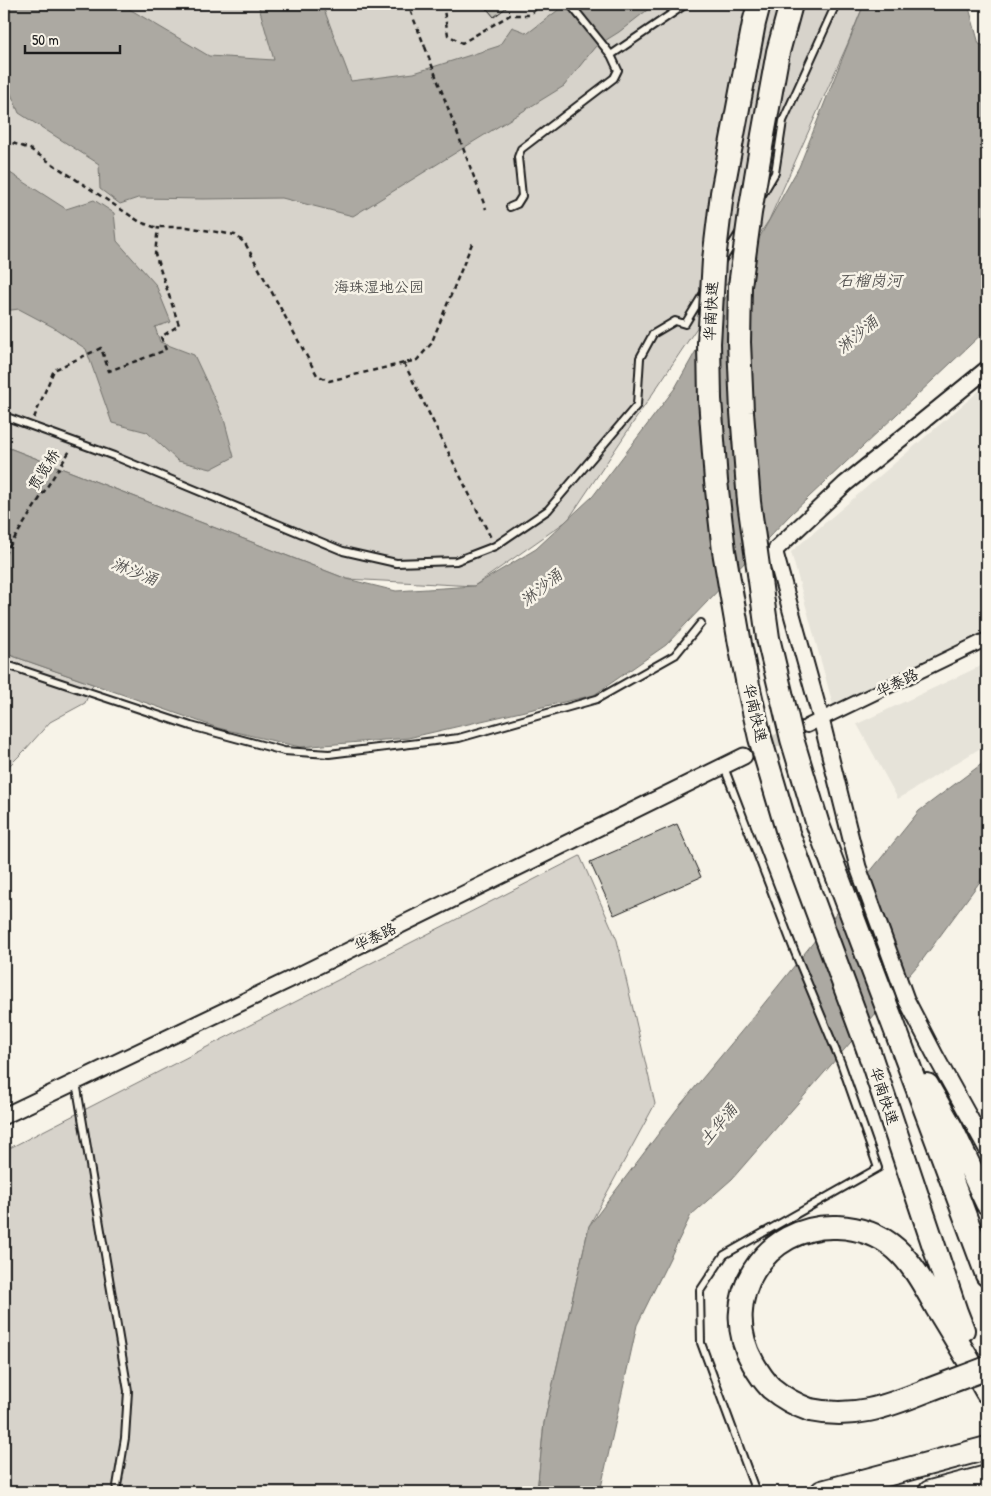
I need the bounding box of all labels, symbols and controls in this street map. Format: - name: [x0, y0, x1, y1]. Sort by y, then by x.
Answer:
- scale bar: [25, 22, 120, 54]
- text: 50 m: [32, 29, 59, 50]
- water label: 石榴岗河: [838, 269, 905, 291]
- park label: 海珠湿地公园: [334, 276, 424, 297]
- street label: 华南快速: [698, 280, 723, 341]
- water label: 淋沙涌: [832, 310, 883, 358]
- street label: 贯览桥: [23, 445, 64, 494]
- water label: 淋沙涌: [109, 552, 162, 591]
- water label: 淋沙涌: [515, 563, 567, 611]
- street label: 华泰路: [872, 663, 922, 702]
- street label: 华南快速: [739, 681, 772, 744]
- street label: 华泰路: [350, 917, 400, 956]
- street label: 华南快速: [865, 1064, 904, 1128]
- water label: 土华涌: [694, 1098, 742, 1149]

